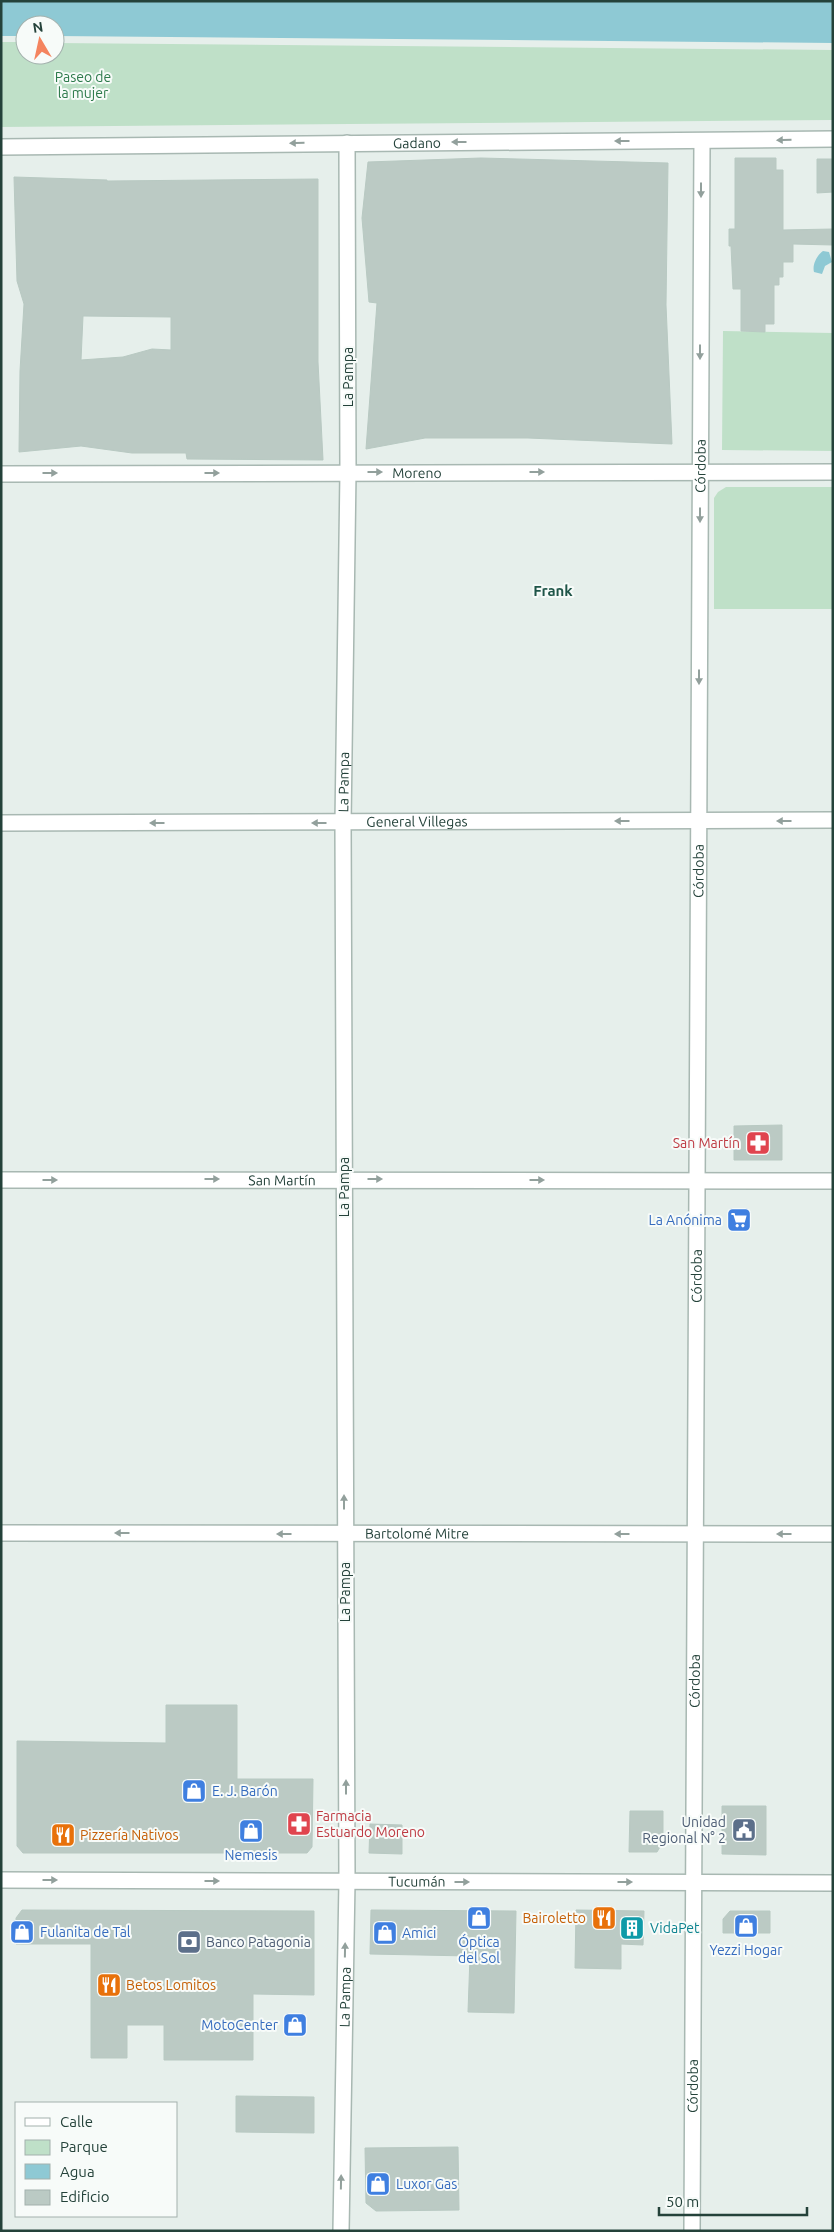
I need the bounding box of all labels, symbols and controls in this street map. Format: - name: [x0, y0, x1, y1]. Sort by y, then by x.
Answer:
- north arrow: [15, 15, 65, 65]
- text: N: [32, 18, 44, 36]
- park label: Paseo de la mujer: [55, 69, 111, 101]
- street label: Gadano: [393, 135, 441, 151]
- one-way arrow: [776, 136, 792, 144]
- one-way arrow: [613, 137, 629, 145]
- one-way arrow: [451, 138, 467, 146]
- one-way arrow: [288, 139, 304, 147]
- one-way arrow: [697, 182, 705, 198]
- one-way arrow: [696, 344, 704, 360]
- street label: La Pampa: [340, 347, 356, 407]
- street label: Córdoba: [692, 439, 709, 493]
- street label: Moreno: [392, 465, 442, 481]
- one-way arrow: [367, 468, 383, 476]
- one-way arrow: [530, 468, 546, 476]
- one-way arrow: [42, 469, 58, 477]
- one-way arrow: [205, 469, 221, 477]
- one-way arrow: [696, 507, 704, 523]
- district label: Frank: [533, 582, 573, 599]
- one-way arrow: [695, 669, 703, 685]
- street label: La Pampa: [335, 752, 352, 812]
- street label: General Villegas: [366, 813, 468, 830]
- one-way arrow: [613, 817, 629, 825]
- one-way arrow: [776, 817, 792, 825]
- one-way arrow: [148, 819, 164, 827]
- one-way arrow: [311, 819, 327, 827]
- street label: Córdoba: [690, 844, 707, 898]
- pharmacy icon: San Martín: [745, 1130, 771, 1156]
- place label: San Martín: [673, 1135, 740, 1151]
- street label: La Pampa: [336, 1157, 352, 1217]
- street label: San Martín: [248, 1172, 316, 1188]
- one-way arrow: [205, 1175, 221, 1183]
- one-way arrow: [367, 1175, 383, 1183]
- one-way arrow: [42, 1176, 58, 1184]
- one-way arrow: [530, 1176, 546, 1184]
- supermarket icon: La Anónima: [726, 1207, 752, 1233]
- place label: La Anónima: [649, 1212, 722, 1228]
- street label: Córdoba: [688, 1249, 705, 1303]
- one-way arrow: [340, 1494, 348, 1510]
- street label: Bartolomé Mitre: [365, 1525, 469, 1542]
- one-way arrow: [113, 1529, 129, 1537]
- one-way arrow: [276, 1530, 292, 1538]
- one-way arrow: [613, 1530, 629, 1538]
- one-way arrow: [776, 1530, 792, 1538]
- street label: La Pampa: [337, 1562, 353, 1622]
- street label: Córdoba: [687, 1654, 703, 1708]
- shop icon: E. J. Barón: [181, 1778, 207, 1804]
- one-way arrow: [342, 1779, 350, 1795]
- place label: E. J. Barón: [212, 1783, 278, 1799]
- place label: Farmacia Estuardo Moreno: [316, 1808, 425, 1840]
- pharmacy icon: Farmacia Estuardo Moreno: [286, 1811, 312, 1837]
- place label: Unidad Regional N° 2: [642, 1814, 726, 1846]
- public building icon: Unidad Regional N° 2: [731, 1817, 757, 1843]
- shop icon: Nemesis: [238, 1818, 264, 1844]
- restaurant icon: Pizzería Nativos: [50, 1822, 76, 1848]
- place label: Pizzería Nativos: [80, 1827, 179, 1843]
- place label: Nemesis: [224, 1847, 278, 1863]
- street label: Tucumán: [388, 1873, 446, 1890]
- one-way arrow: [42, 1876, 58, 1884]
- one-way arrow: [205, 1877, 221, 1885]
- one-way arrow: [455, 1878, 471, 1886]
- one-way arrow: [617, 1878, 633, 1886]
- shop icon: Óptica del Sol: [466, 1905, 492, 1931]
- restaurant icon: Bairoletto: [591, 1905, 617, 1931]
- place label: Bairoletto: [522, 1910, 586, 1926]
- shop icon: Yezzi Hogar: [733, 1913, 759, 1939]
- building icon: VidaPet: [619, 1915, 645, 1941]
- shop icon: Fulanita de Tal: [9, 1919, 35, 1945]
- shop icon: Amici: [372, 1920, 398, 1946]
- place label: VidaPet: [650, 1920, 700, 1936]
- place label: Fulanita de Tal: [40, 1924, 131, 1940]
- place label: Amici: [402, 1925, 437, 1941]
- bank icon: Banco Patagonia: [176, 1929, 202, 1955]
- place label: Óptica del Sol: [458, 1933, 500, 1966]
- place label: Banco Patagonia: [206, 1934, 311, 1950]
- one-way arrow: [342, 1941, 350, 1957]
- place label: Yezzi Hogar: [709, 1942, 783, 1958]
- street label: La Pampa: [336, 1967, 354, 2027]
- restaurant icon: Betos Lomitos: [96, 1972, 122, 1998]
- place label: Betos Lomitos: [126, 1977, 216, 1993]
- shop icon: MotoCenter: [282, 2012, 308, 2038]
- place label: MotoCenter: [201, 2017, 279, 2033]
- street label: Córdoba: [685, 2059, 701, 2113]
- legend: [15, 2102, 178, 2217]
- text: Calle: [60, 2113, 93, 2130]
- text: Parque: [60, 2138, 108, 2155]
- text: Agua: [60, 2163, 95, 2180]
- shop icon: Luxor Gas: [365, 2171, 391, 2197]
- one-way arrow: [338, 2174, 346, 2190]
- place label: Luxor Gas: [396, 2176, 457, 2192]
- scale bar: [659, 2184, 806, 2216]
- text: Edificio: [60, 2188, 109, 2205]
- text: 50 m: [666, 2193, 699, 2210]

